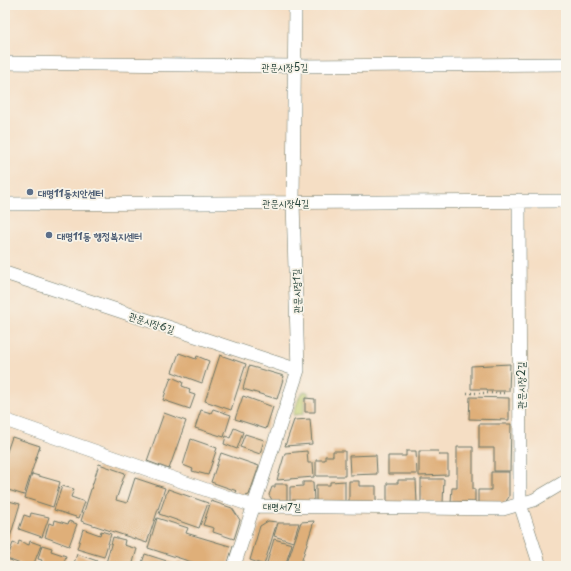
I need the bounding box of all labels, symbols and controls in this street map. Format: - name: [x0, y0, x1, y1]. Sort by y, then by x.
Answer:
- street label: 관문시장5길: [262, 59, 308, 74]
- place label: 대명11동치안센터: [38, 185, 104, 200]
- marker: 대명11동치안센터: [25, 187, 35, 197]
- street label: 관문시장4길: [263, 195, 309, 210]
- place label: 대명11동 행정복지센터: [57, 228, 142, 243]
- marker: 대명11동 행정복지센터: [44, 230, 54, 240]
- street label: 관문시장1길: [288, 268, 304, 314]
- street label: 관문시장6길: [127, 308, 177, 336]
- street label: 관문시장2길: [513, 361, 528, 409]
- street label: 대명서7길: [263, 498, 301, 514]

